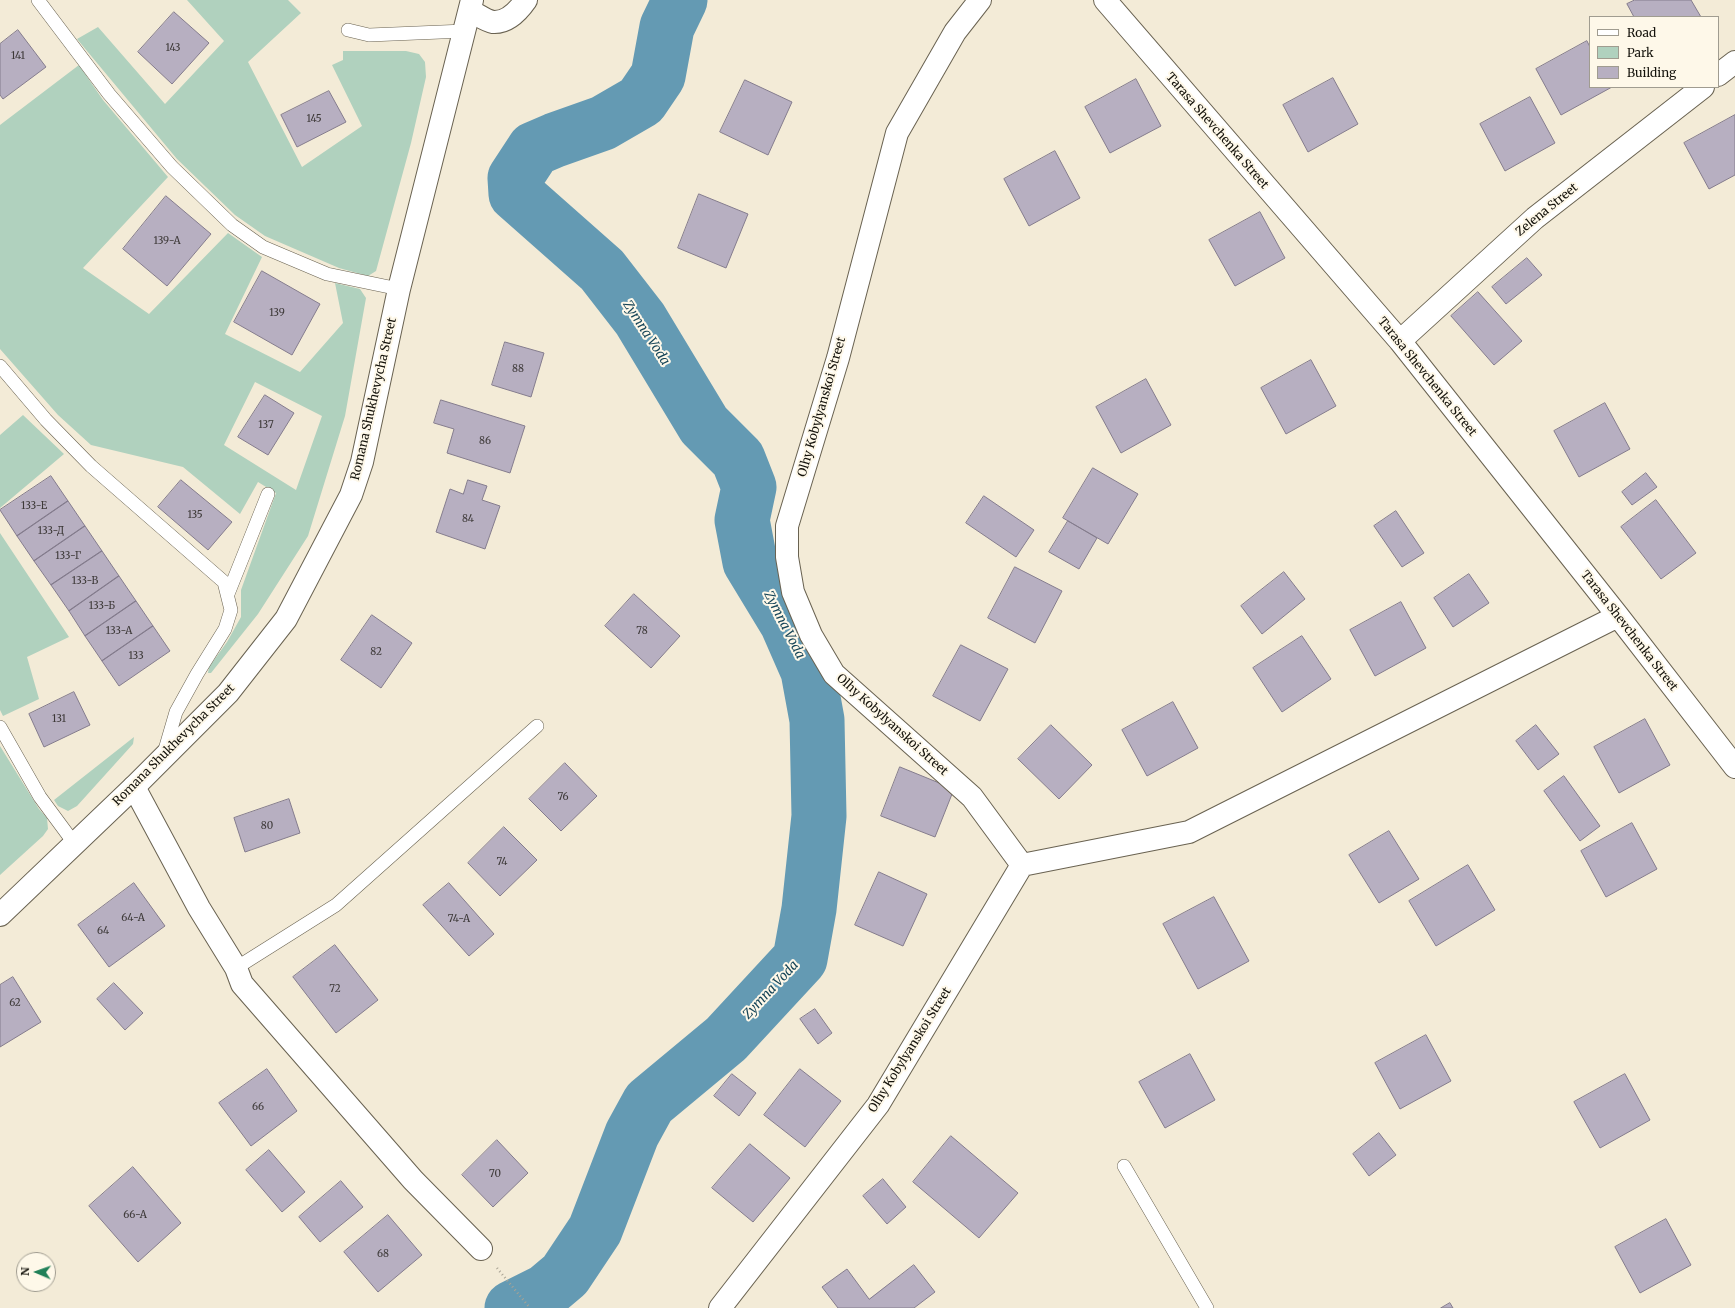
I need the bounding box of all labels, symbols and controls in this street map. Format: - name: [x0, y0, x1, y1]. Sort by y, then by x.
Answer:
- legend: [1589, 16, 1719, 88]
- text: Road: [1627, 25, 1656, 40]
- house number: 143: [166, 42, 180, 54]
- text: Park: [1627, 45, 1654, 60]
- house number: 141: [11, 50, 25, 62]
- text: Building: [1627, 65, 1676, 80]
- street label: Tarasa Shevchenka Street: [1163, 70, 1271, 192]
- house number: 145: [306, 113, 322, 125]
- street label: Zelena Street: [1513, 181, 1581, 239]
- house number: 139-А: [153, 235, 181, 247]
- water label: Zymna Voda: [619, 298, 673, 368]
- house number: 139: [269, 307, 285, 319]
- street label: Tarasa Shevchenka Street: [1375, 315, 1479, 439]
- street label: Romana Shukhevycha Street: [348, 316, 400, 482]
- street label: Olhy Kobylyanskoi Street: [795, 335, 849, 479]
- house number: 88: [512, 363, 524, 375]
- house number: 137: [258, 419, 274, 431]
- house number: 86: [479, 435, 491, 447]
- house number: 133-Е: [21, 500, 47, 512]
- house number: 135: [187, 509, 203, 521]
- house number: 84: [462, 513, 474, 525]
- house number: 133-Д: [38, 525, 64, 537]
- house number: 133-Г: [55, 550, 81, 562]
- street label: Tarasa Shevchenka Street: [1577, 568, 1681, 694]
- house number: 133-В: [72, 575, 98, 587]
- water label: Zymna Voda: [760, 588, 808, 662]
- house number: 133-Б: [89, 600, 115, 612]
- house number: 133-А: [106, 625, 132, 637]
- house number: 78: [636, 625, 648, 637]
- house number: 82: [370, 646, 382, 658]
- house number: 133: [128, 650, 144, 662]
- street label: Olhy Kobylyanskoi Street: [833, 671, 951, 779]
- street label: Romana Shukhevycha Street: [110, 681, 238, 809]
- house number: 131: [52, 713, 66, 725]
- house number: 76: [557, 791, 569, 803]
- house number: 80: [261, 820, 273, 832]
- house number: 74: [497, 856, 507, 868]
- house number: 64-А: [121, 912, 145, 924]
- house number: 74-А: [448, 913, 470, 925]
- house number: 64: [97, 925, 109, 937]
- water label: Zymna Voda: [740, 958, 802, 1022]
- house number: 72: [329, 983, 341, 995]
- street label: Olhy Kobylyanskoi Street: [866, 985, 954, 1115]
- house number: 62: [9, 997, 21, 1009]
- house number: 66: [252, 1101, 264, 1113]
- house number: 70: [489, 1168, 501, 1180]
- house number: 66-А: [123, 1209, 147, 1221]
- house number: 68: [377, 1248, 389, 1260]
- north arrow: [16, 1252, 56, 1292]
- text: N: [18, 1267, 32, 1276]

